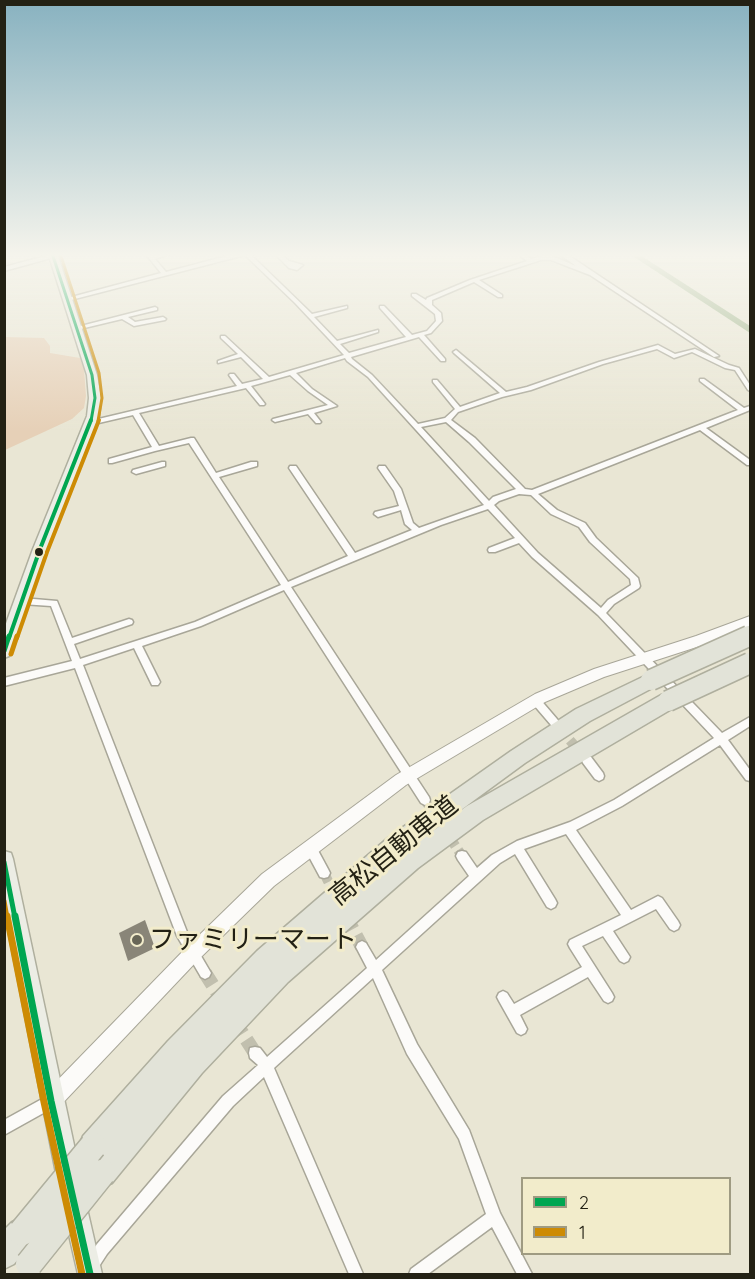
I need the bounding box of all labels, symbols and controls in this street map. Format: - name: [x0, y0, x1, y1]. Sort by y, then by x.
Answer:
- unlabelled marker: [33, 546, 45, 558]
- street label: 高松自動車道: [324, 790, 464, 912]
- place label: ファミリーマート: [149, 924, 357, 956]
- marker: ファミリーマート: [130, 933, 144, 947]
- legend: [521, 1177, 731, 1255]
- text: 2: [579, 1191, 589, 1214]
- text: 1: [579, 1221, 586, 1244]

